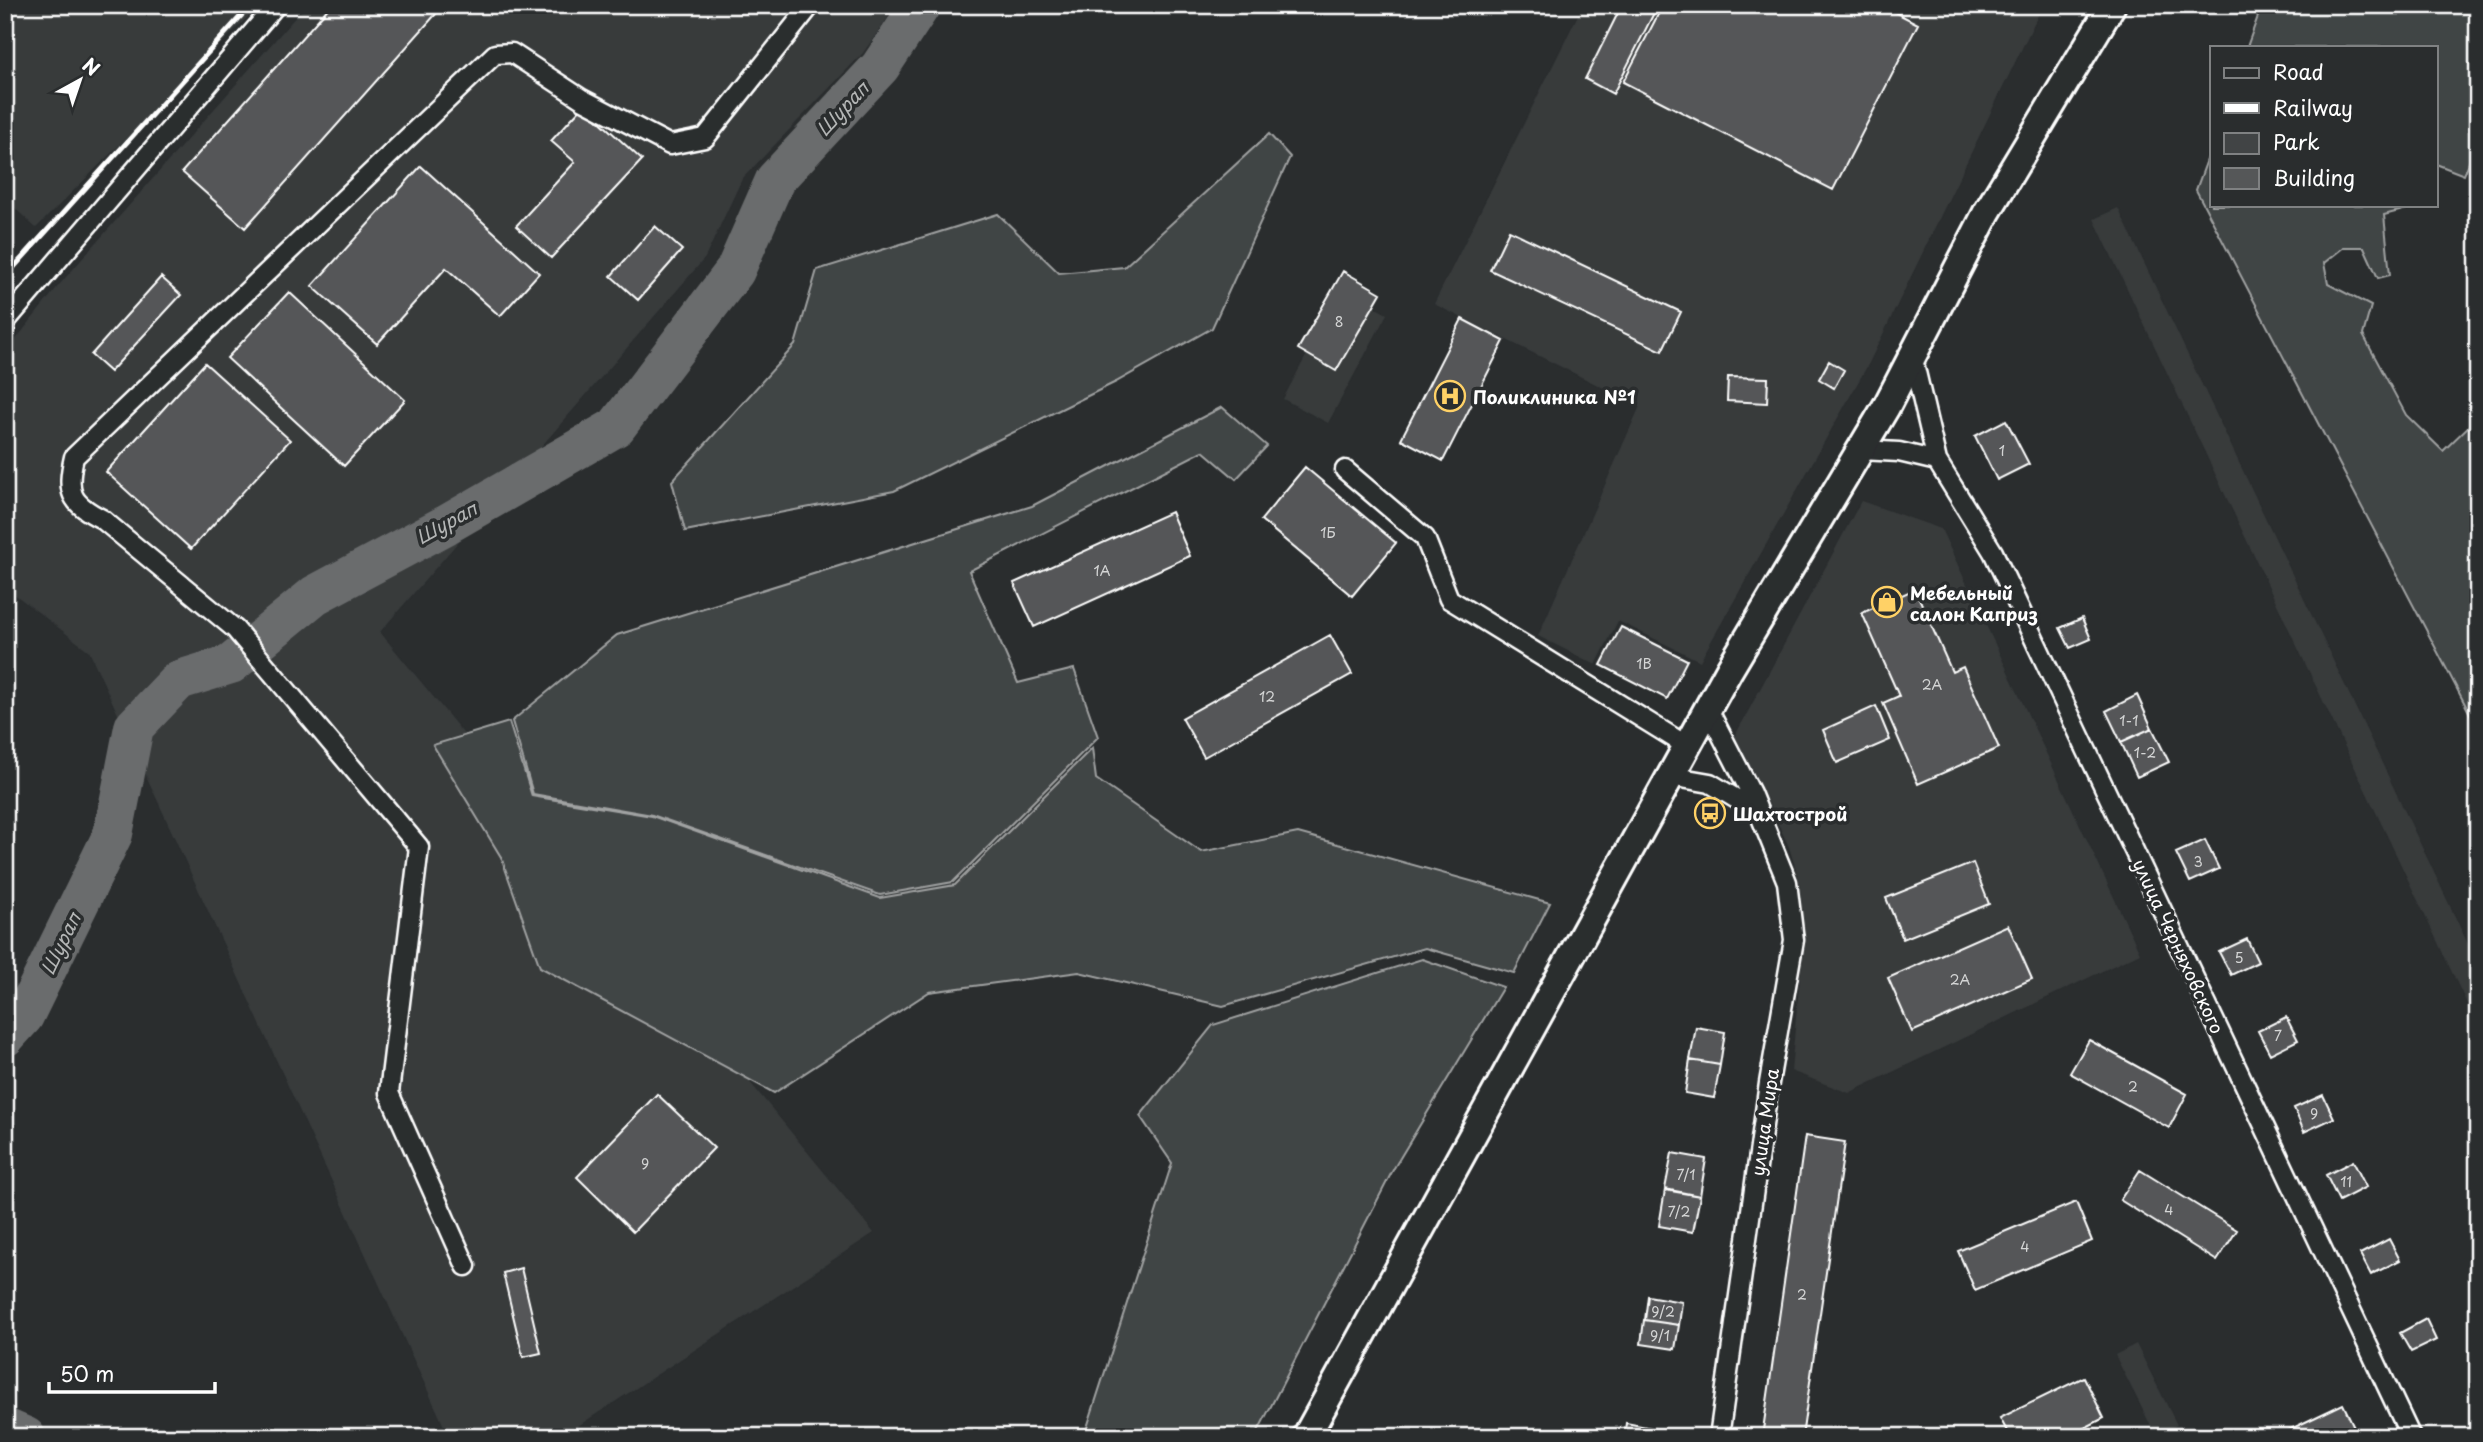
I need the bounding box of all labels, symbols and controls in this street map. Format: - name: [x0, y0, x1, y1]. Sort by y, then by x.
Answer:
- north arrow: [46, 46, 116, 116]
- legend: [2210, 46, 2438, 206]
- text: N: [77, 51, 106, 82]
- text: Road: [2273, 55, 2324, 87]
- water label: Шурап: [809, 73, 876, 142]
- text: Railway: [2273, 91, 2353, 123]
- text: Park: [2273, 125, 2320, 157]
- text: Building: [2273, 161, 2355, 193]
- house number: 8: [1335, 311, 1343, 332]
- hospital icon: Поликлиника №1: [1433, 379, 1467, 413]
- place label: Поликлиника №1: [1473, 383, 1636, 410]
- house number: 1: [1999, 440, 2005, 461]
- water label: Шурап: [410, 493, 483, 550]
- house number: 1Б: [1320, 522, 1336, 543]
- house number: 1А: [1093, 560, 1111, 581]
- place label: Мебельный салон Каприз: [1910, 579, 2038, 627]
- shop icon: Мебельный салон Каприз: [1870, 585, 1904, 619]
- house number: 1В: [1636, 653, 1652, 674]
- house number: 2А: [1922, 674, 1943, 695]
- house number: 12: [1259, 686, 1275, 707]
- house number: 1-1: [2119, 710, 2139, 731]
- house number: 1-2: [2134, 742, 2156, 763]
- bus stop icon: Шахтострой: [1693, 796, 1727, 830]
- place label: Шахтострой: [1733, 800, 1847, 827]
- house number: 3: [2193, 851, 2203, 872]
- street label: улица Черняховского: [2127, 854, 2231, 1038]
- water label: Шурап: [33, 906, 88, 979]
- house number: 5: [2234, 947, 2244, 968]
- house number: 2А: [1950, 969, 1971, 990]
- house number: 7: [2274, 1025, 2282, 1046]
- street label: улица Мира: [1743, 1066, 1785, 1178]
- house number: 2: [2128, 1076, 2138, 1097]
- house number: 9: [2310, 1103, 2318, 1124]
- house number: 9: [641, 1153, 649, 1174]
- house number: 7/1: [1676, 1164, 1696, 1185]
- house number: 11: [2340, 1171, 2352, 1192]
- house number: 4: [2164, 1199, 2174, 1220]
- house number: 7/2: [1668, 1201, 1690, 1222]
- house number: 4: [2020, 1236, 2030, 1257]
- house number: 2: [1797, 1284, 1807, 1305]
- house number: 9/2: [1651, 1301, 1675, 1322]
- house number: 9/1: [1650, 1325, 1670, 1346]
- scale bar: [49, 1351, 215, 1395]
- text: 50 m: [60, 1357, 114, 1389]

